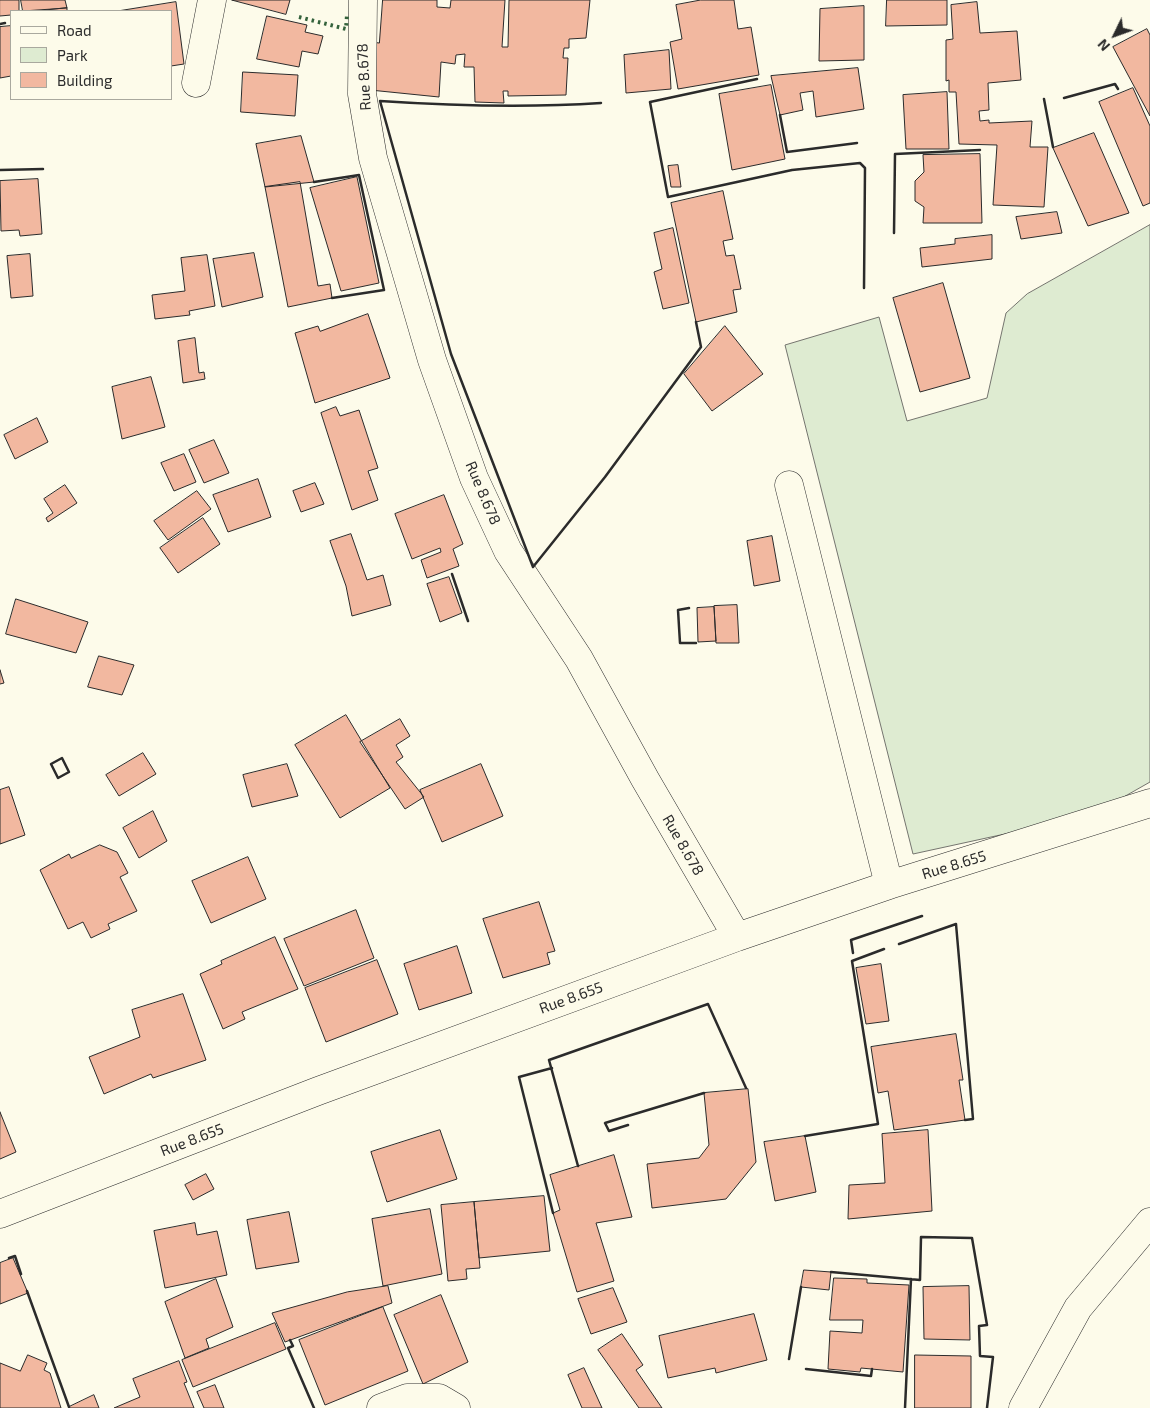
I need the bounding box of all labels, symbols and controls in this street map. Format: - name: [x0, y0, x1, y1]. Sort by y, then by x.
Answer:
- legend: [10, 10, 172, 100]
- north arrow: [1090, 10, 1140, 60]
- text: Road: [57, 21, 92, 39]
- text: N: [1094, 36, 1113, 55]
- street label: Rue 8.678: [353, 43, 375, 111]
- text: Park: [57, 46, 88, 64]
- text: Building: [57, 71, 112, 89]
- street label: Rue 8.678: [462, 459, 504, 527]
- street label: Rue 8.678: [658, 811, 708, 879]
- street label: Rue 8.655: [920, 847, 988, 883]
- street label: Rue 8.655: [537, 978, 605, 1018]
- street label: Rue 8.655: [158, 1120, 226, 1160]

